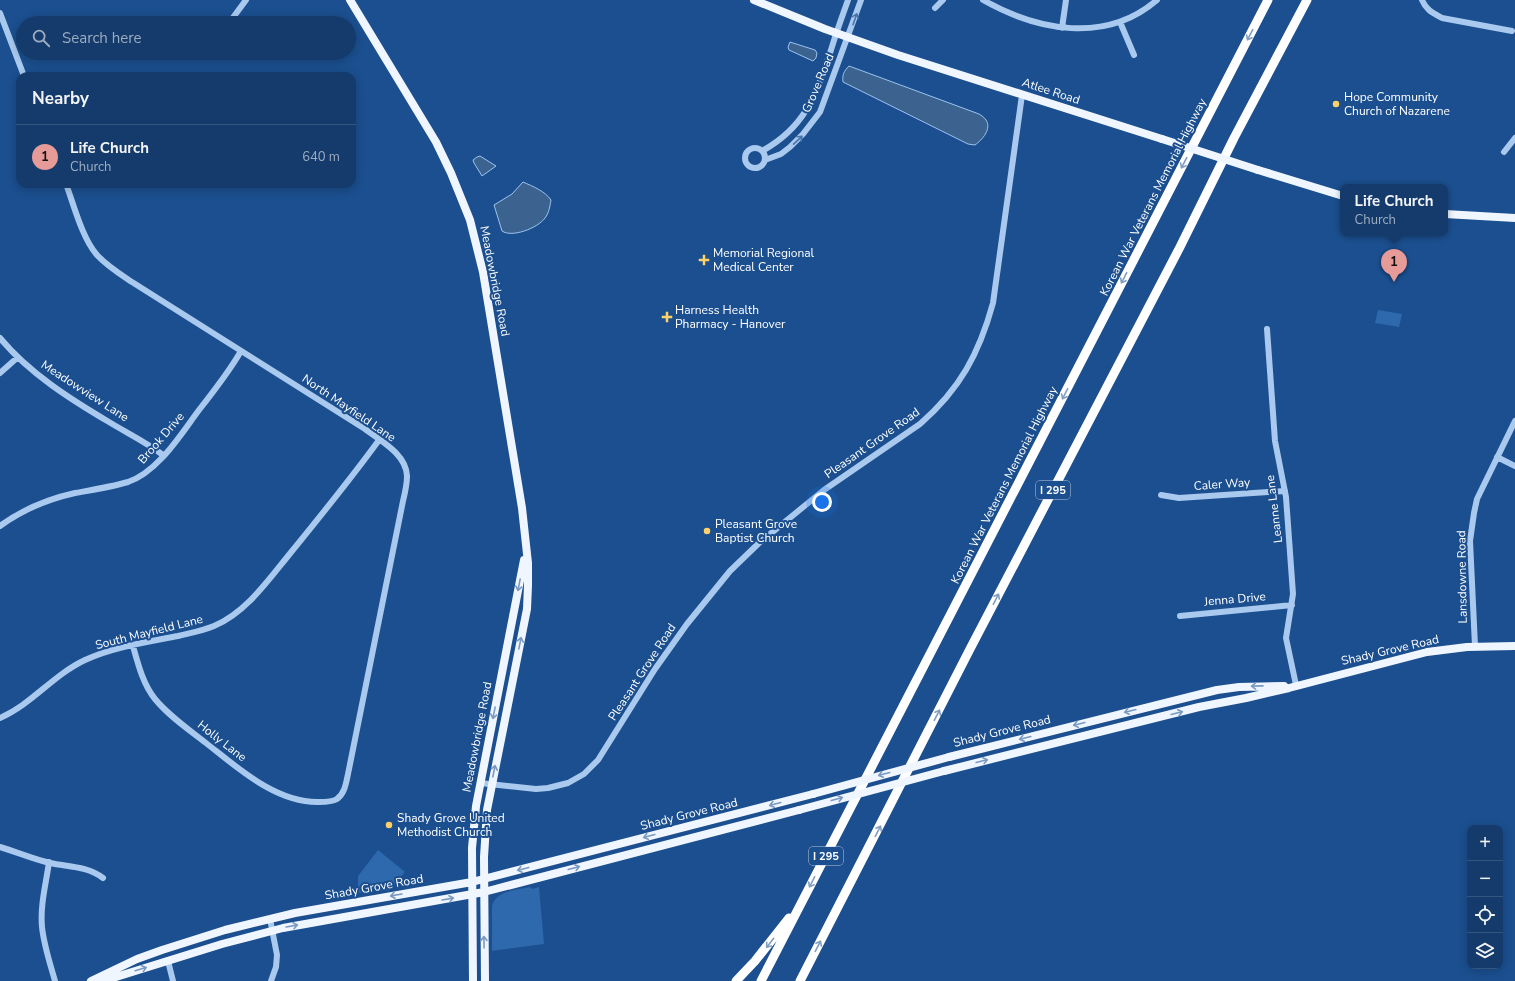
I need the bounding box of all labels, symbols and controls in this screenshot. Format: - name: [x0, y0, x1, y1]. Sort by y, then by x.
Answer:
- one-way arrow: [852, 12, 859, 25]
- search box: [16, 16, 356, 60]
- icon: search: [30, 27, 52, 49]
- text: Search here: [62, 28, 142, 48]
- one-way arrow: [1246, 28, 1253, 40]
- street label: Grove Road: [798, 51, 838, 115]
- street label: Atlee Road: [1020, 74, 1082, 108]
- text: Nearby: [32, 87, 89, 110]
- place label: Hope Community Church of Nazarene: [1344, 89, 1450, 119]
- street label: Korean War Veterans Memorial Highway: [1096, 95, 1210, 299]
- marker: Hope Community Church of Nazarene: [1331, 99, 1341, 109]
- one-way arrow: [793, 135, 803, 145]
- text: Life Church: [70, 138, 149, 158]
- text: 1: [41, 148, 49, 166]
- text: 640 m: [302, 148, 340, 166]
- one-way arrow: [1180, 156, 1187, 168]
- text: Church: [70, 158, 111, 176]
- popup: [1340, 184, 1448, 236]
- text: Life Church: [1355, 191, 1433, 211]
- text: Church: [1355, 211, 1396, 229]
- street label: Meadowbridge Road: [476, 224, 514, 338]
- place label: Memorial Regional Medical Center: [713, 245, 815, 275]
- pin: 1: [1381, 249, 1407, 282]
- marker: Memorial Regional Medical Center: [698, 254, 710, 266]
- one-way arrow: [1120, 272, 1128, 284]
- place label: Harness Health Pharmacy - Hanover: [675, 302, 786, 332]
- marker: Harness Health Pharmacy - Hanover: [662, 312, 672, 322]
- street label: Meadowview Lane: [38, 357, 132, 425]
- street label: North Mayfield Lane: [299, 371, 399, 445]
- street label: Korean War Veterans Memorial Highway: [947, 383, 1061, 587]
- one-way arrow: [1061, 388, 1068, 400]
- street label: Pleasant Grove Road: [821, 404, 923, 482]
- street label: Brook Drive: [134, 409, 188, 467]
- street label: Caler Way: [1193, 474, 1252, 494]
- street label: Leanne Lane: [1262, 474, 1286, 544]
- road number: I 295: [1036, 481, 1070, 499]
- your location: [812, 492, 832, 512]
- place label: Pleasant Grove Baptist Church: [715, 516, 797, 546]
- marker: Pleasant Grove Baptist Church: [702, 526, 712, 536]
- street label: Lansdowne Road: [1453, 530, 1471, 624]
- one-way arrow: [514, 578, 522, 591]
- street label: Jenna Drive: [1203, 588, 1266, 610]
- one-way arrow: [993, 594, 1000, 606]
- street label: South Mayfield Lane: [93, 611, 205, 653]
- street label: Pleasant Grove Road: [605, 620, 679, 724]
- street label: Shady Grove Road: [1340, 631, 1440, 669]
- one-way arrow: [516, 637, 524, 650]
- street label: Meadowbridge Road: [458, 680, 496, 794]
- one-way arrow: [1251, 682, 1264, 690]
- one-way arrow: [489, 706, 497, 719]
- one-way arrow: [1124, 708, 1137, 716]
- one-way arrow: [1170, 708, 1183, 716]
- one-way arrow: [934, 709, 941, 721]
- street label: Shady Grove Road: [952, 711, 1052, 751]
- street label: Holly Lane: [194, 717, 250, 765]
- one-way arrow: [1073, 721, 1086, 729]
- one-way arrow: [1019, 734, 1032, 742]
- one-way arrow: [975, 757, 988, 765]
- one-way arrow: [491, 765, 499, 778]
- one-way arrow: [878, 771, 891, 779]
- street label: Shady Grove Road: [639, 794, 739, 834]
- one-way arrow: [830, 795, 843, 803]
- one-way arrow: [769, 801, 782, 808]
- place label: Shady Grove United Methodist Church: [397, 810, 505, 840]
- marker: Shady Grove United Methodist Church: [384, 820, 394, 830]
- one-way arrow: [874, 825, 882, 837]
- map controls: [1467, 825, 1503, 969]
- button: +: [1467, 825, 1503, 861]
- one-way arrow: [643, 833, 656, 841]
- road number: I 295: [809, 847, 843, 865]
- button: −: [1467, 861, 1503, 897]
- one-way arrow: [568, 864, 581, 872]
- one-way arrow: [517, 866, 530, 873]
- street label: Shady Grove Road: [323, 870, 425, 904]
- one-way arrow: [808, 876, 816, 888]
- one-way arrow: [390, 892, 403, 900]
- one-way arrow: [441, 895, 454, 903]
- button: locate: [1467, 897, 1503, 933]
- one-way arrow: [286, 922, 299, 930]
- button: layers: [1467, 933, 1503, 969]
- one-way arrow: [480, 936, 488, 949]
- one-way arrow: [765, 938, 774, 949]
- one-way arrow: [815, 941, 822, 953]
- one-way arrow: [134, 965, 147, 972]

